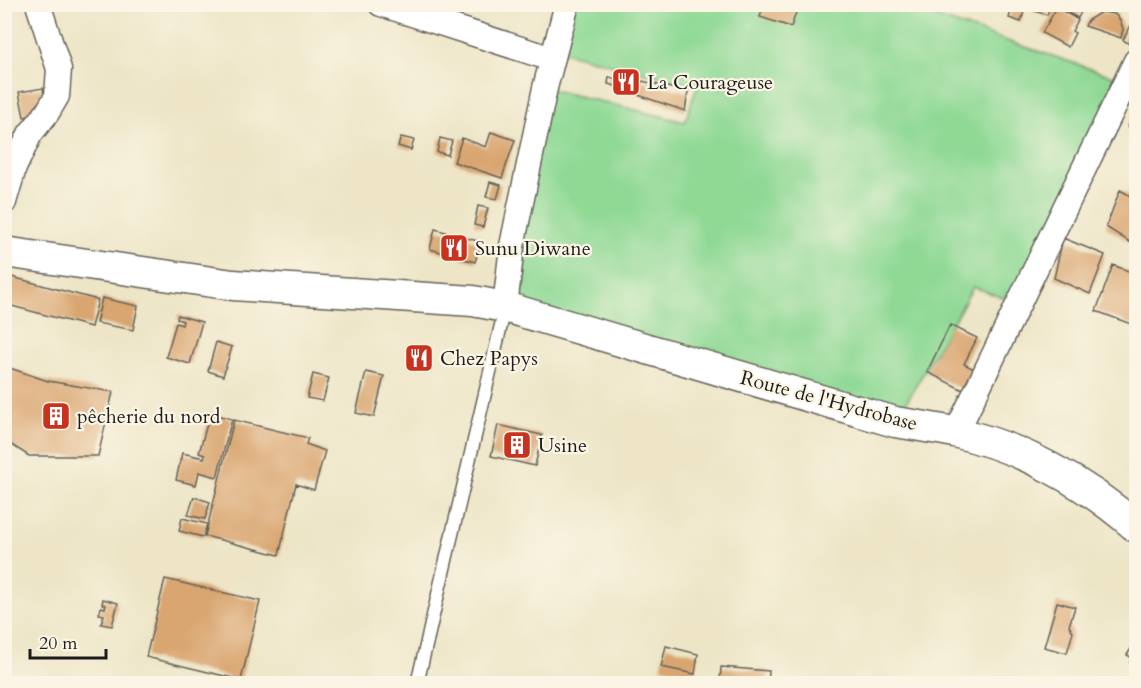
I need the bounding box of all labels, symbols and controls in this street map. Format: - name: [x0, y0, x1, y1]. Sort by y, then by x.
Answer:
- restaurant icon: La Courageuse: [610, 66, 642, 98]
- place label: La Courageuse: [647, 69, 773, 96]
- restaurant icon: Sunu Diwane: [438, 232, 470, 264]
- place label: Sunu Diwane: [475, 235, 591, 262]
- restaurant icon: Chez Papys: [403, 342, 435, 374]
- place label: Chez Papys: [440, 345, 538, 372]
- street label: Route de l'Hydrobase: [737, 364, 920, 437]
- building icon: pêcherie du nord: [40, 400, 72, 432]
- place label: pêcherie du nord: [77, 403, 221, 430]
- building icon: Usine: [501, 429, 533, 461]
- place label: Usine: [538, 432, 587, 459]
- scale bar: [30, 622, 106, 660]
- text: 20 m: [39, 631, 78, 656]

